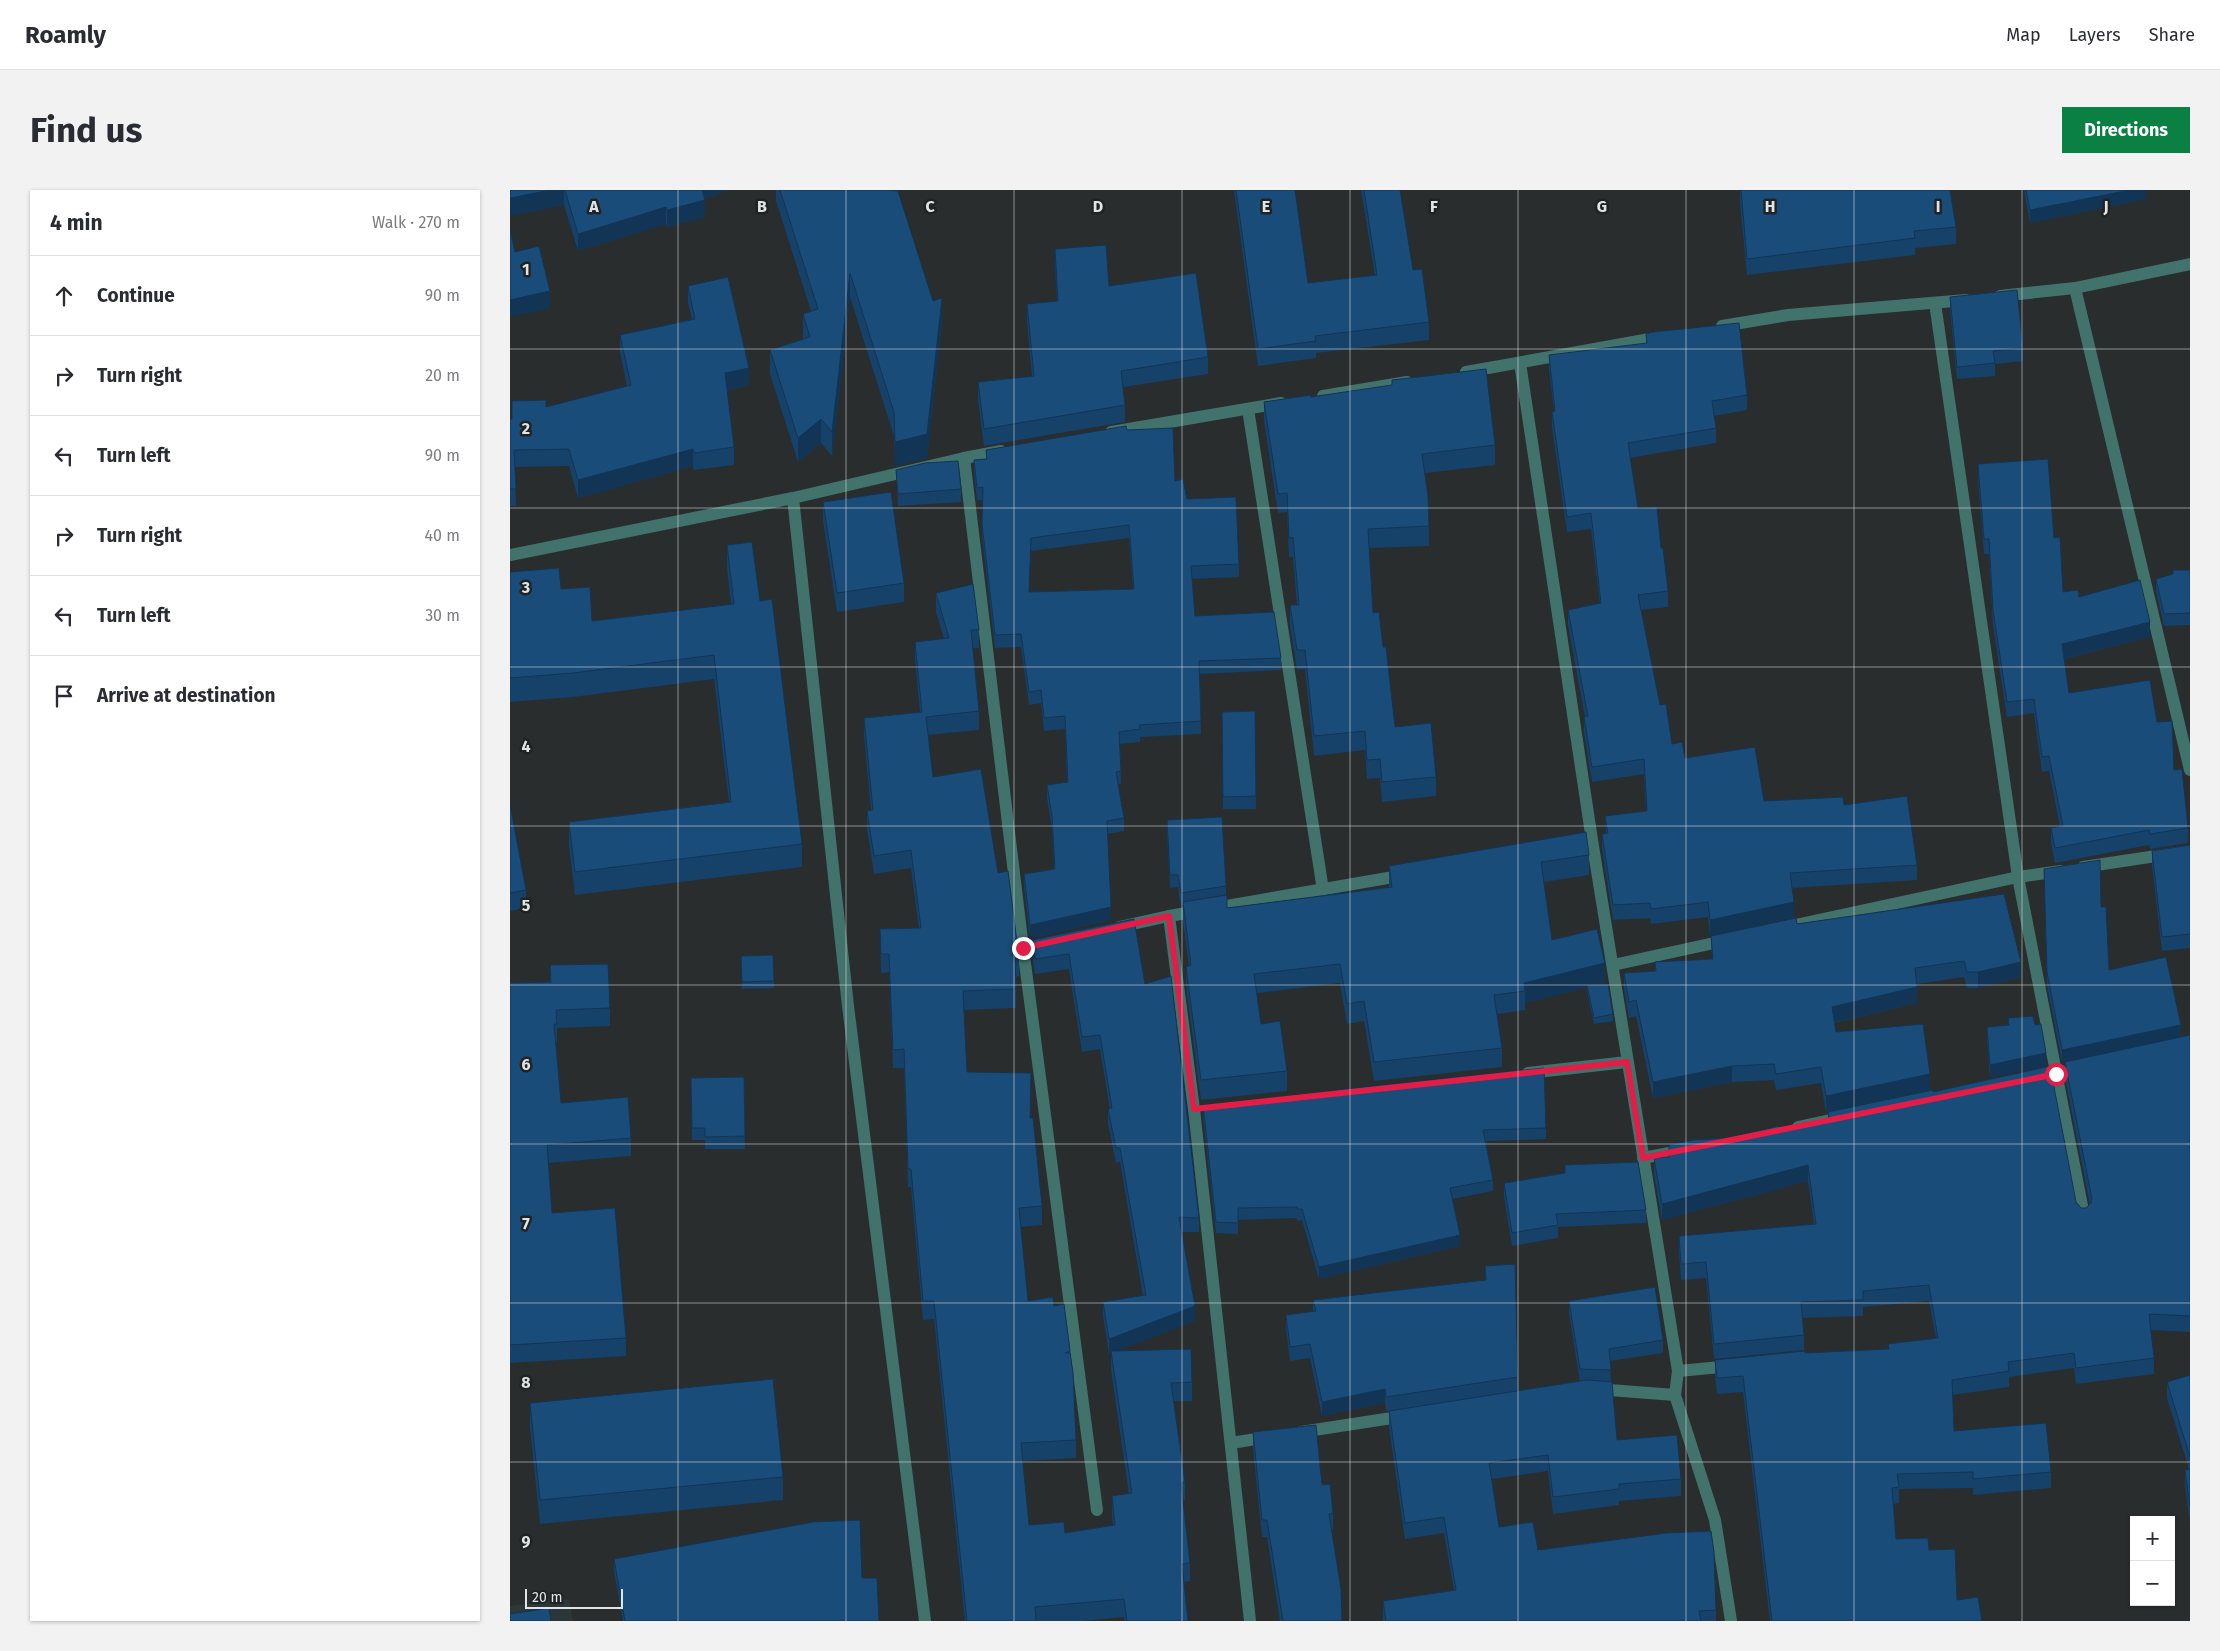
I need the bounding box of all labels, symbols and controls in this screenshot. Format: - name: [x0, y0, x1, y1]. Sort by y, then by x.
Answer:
- text: Roamly: [25, 21, 106, 49]
- text: Map: [2006, 24, 2041, 46]
- text: Layers: [2069, 24, 2121, 46]
- text: Share: [2149, 24, 2195, 46]
- button: Directions: [2062, 107, 2190, 153]
- text: Find us: [30, 109, 142, 151]
- text: A: [588, 197, 599, 216]
- text: B: [757, 197, 767, 216]
- text: C: [925, 197, 935, 216]
- text: D: [1093, 197, 1103, 216]
- text: E: [1262, 197, 1270, 216]
- text: F: [1430, 197, 1438, 216]
- text: G: [1597, 197, 1607, 216]
- text: H: [1765, 197, 1775, 216]
- text: I: [1936, 197, 1940, 216]
- text: J: [2102, 197, 2109, 216]
- text: 4 min: [50, 210, 103, 236]
- text: Walk · 270 m: [372, 213, 460, 232]
- text: 1: [522, 260, 530, 279]
- icon: ahead: [50, 282, 78, 310]
- text: Continue: [97, 284, 175, 307]
- text: 90 m: [425, 286, 460, 305]
- icon: right: [50, 362, 78, 390]
- text: Turn right: [97, 364, 182, 387]
- text: 20 m: [425, 366, 460, 385]
- text: 2: [522, 419, 530, 438]
- icon: left: [50, 442, 78, 470]
- text: Turn left: [97, 444, 171, 467]
- text: 90 m: [425, 446, 460, 465]
- icon: right: [50, 522, 78, 550]
- text: Turn right: [97, 524, 182, 547]
- text: 40 m: [425, 526, 460, 545]
- text: 3: [521, 578, 530, 597]
- icon: left: [50, 602, 78, 630]
- text: Turn left: [97, 604, 171, 627]
- text: 30 m: [425, 606, 460, 625]
- icon: arrive: [50, 682, 78, 710]
- text: Arrive at destination: [97, 684, 276, 707]
- text: 4: [521, 737, 531, 756]
- text: 5: [522, 896, 531, 915]
- route end: [1012, 937, 1035, 960]
- text: 6: [521, 1055, 531, 1074]
- route start: [2045, 1063, 2068, 1086]
- text: 7: [522, 1214, 530, 1233]
- text: 8: [521, 1373, 531, 1392]
- map controls: [2130, 1516, 2175, 1606]
- button: +: [2130, 1516, 2175, 1561]
- text: 9: [522, 1532, 531, 1551]
- button: −: [2130, 1561, 2175, 1606]
- scale bar: [525, 1586, 622, 1609]
- text: 20 m: [532, 1589, 562, 1606]

